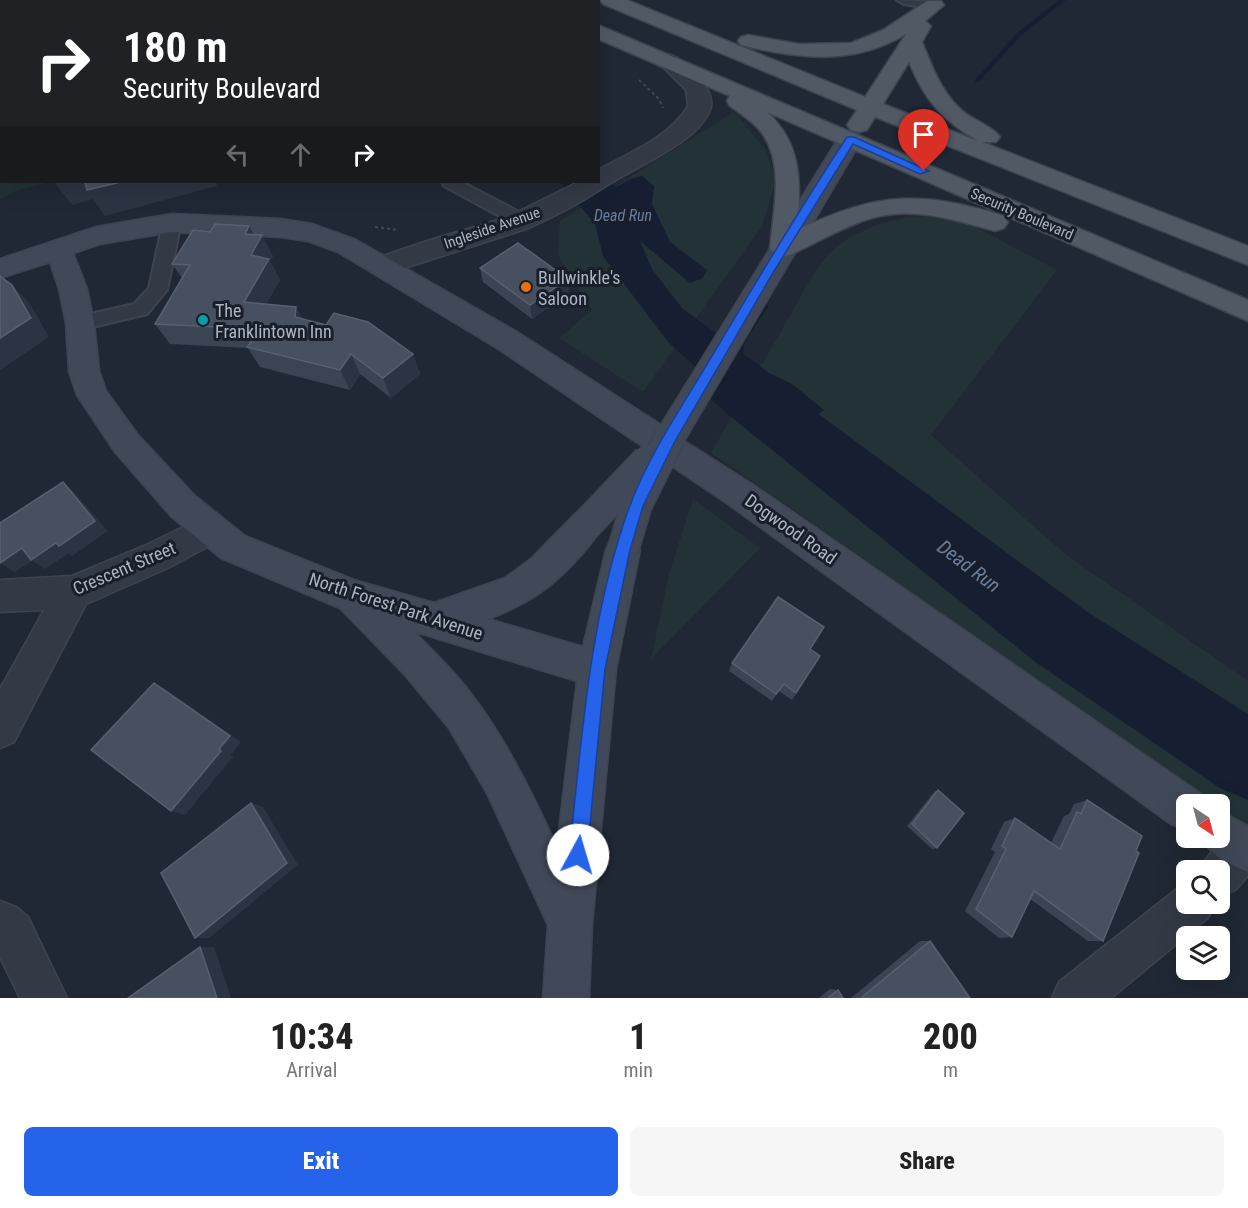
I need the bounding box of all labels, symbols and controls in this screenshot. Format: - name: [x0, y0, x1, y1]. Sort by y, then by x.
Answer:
- text: 180 m: [123, 23, 228, 72]
- icon: right: [24, 24, 102, 102]
- text: Security Boulevard: [123, 73, 321, 105]
- pin: [898, 109, 949, 171]
- icon: arrive: [907, 118, 940, 151]
- icon: left: [221, 138, 254, 171]
- icon: ahead: [284, 138, 317, 171]
- icon: right: [347, 138, 380, 171]
- street label: Security Boulevard: [968, 184, 1076, 244]
- street label: Ingleside Avenue: [442, 203, 542, 253]
- water label: Dead Run: [594, 206, 652, 225]
- place label: Bullwinkle's Saloon: [538, 267, 621, 309]
- marker: Bullwinkle's Saloon: [519, 280, 533, 294]
- place label: The Franklintown Inn: [215, 300, 332, 342]
- marker: The Franklintown Inn: [196, 313, 210, 327]
- street label: Dogwood Road: [741, 490, 841, 568]
- water label: Dead Run: [933, 535, 1005, 597]
- street label: Crescent Street: [70, 537, 178, 599]
- street label: North Forest Park Avenue: [307, 568, 485, 644]
- north arrow: [1176, 794, 1230, 848]
- map controls: [1176, 794, 1230, 980]
- position arrow: [546, 823, 610, 887]
- button: search: [1176, 860, 1230, 914]
- button: layers: [1176, 926, 1230, 980]
- text: 10:34: [270, 1016, 353, 1058]
- text: 1: [629, 1016, 647, 1058]
- text: 200: [923, 1016, 978, 1058]
- text: Arrival: [286, 1058, 337, 1082]
- text: min: [624, 1058, 653, 1082]
- text: m: [943, 1058, 958, 1082]
- button: Exit: [24, 1127, 618, 1196]
- button: Share: [630, 1127, 1224, 1196]

